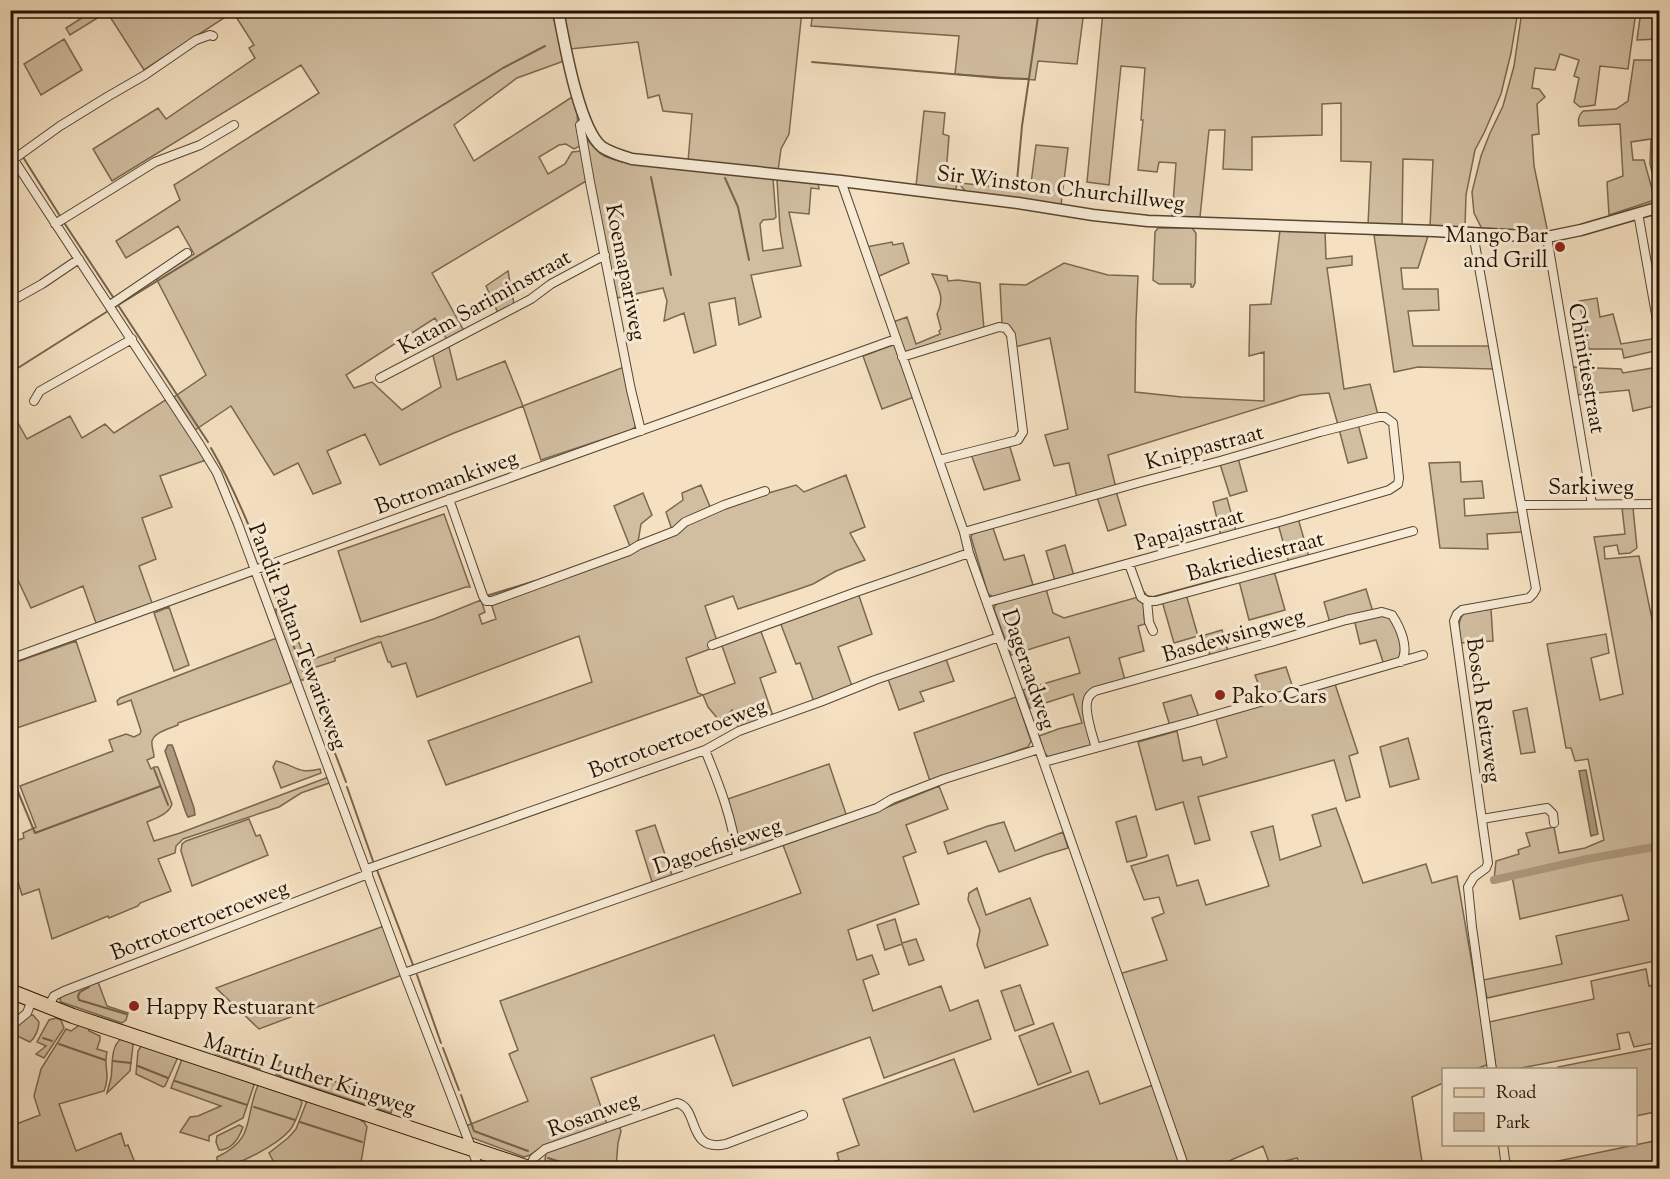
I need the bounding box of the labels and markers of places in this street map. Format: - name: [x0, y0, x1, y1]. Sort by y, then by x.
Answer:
- place label: Mango Bar and Grill: [1446, 221, 1548, 278]
- marker: Mango Bar and Grill: [1553, 240, 1567, 254]
- place label: Pako Cars: [1232, 682, 1327, 714]
- marker: Pako Cars: [1213, 688, 1227, 702]
- place label: Happy Restuarant: [146, 993, 316, 1025]
- marker: Happy Restuarant: [127, 999, 141, 1013]

